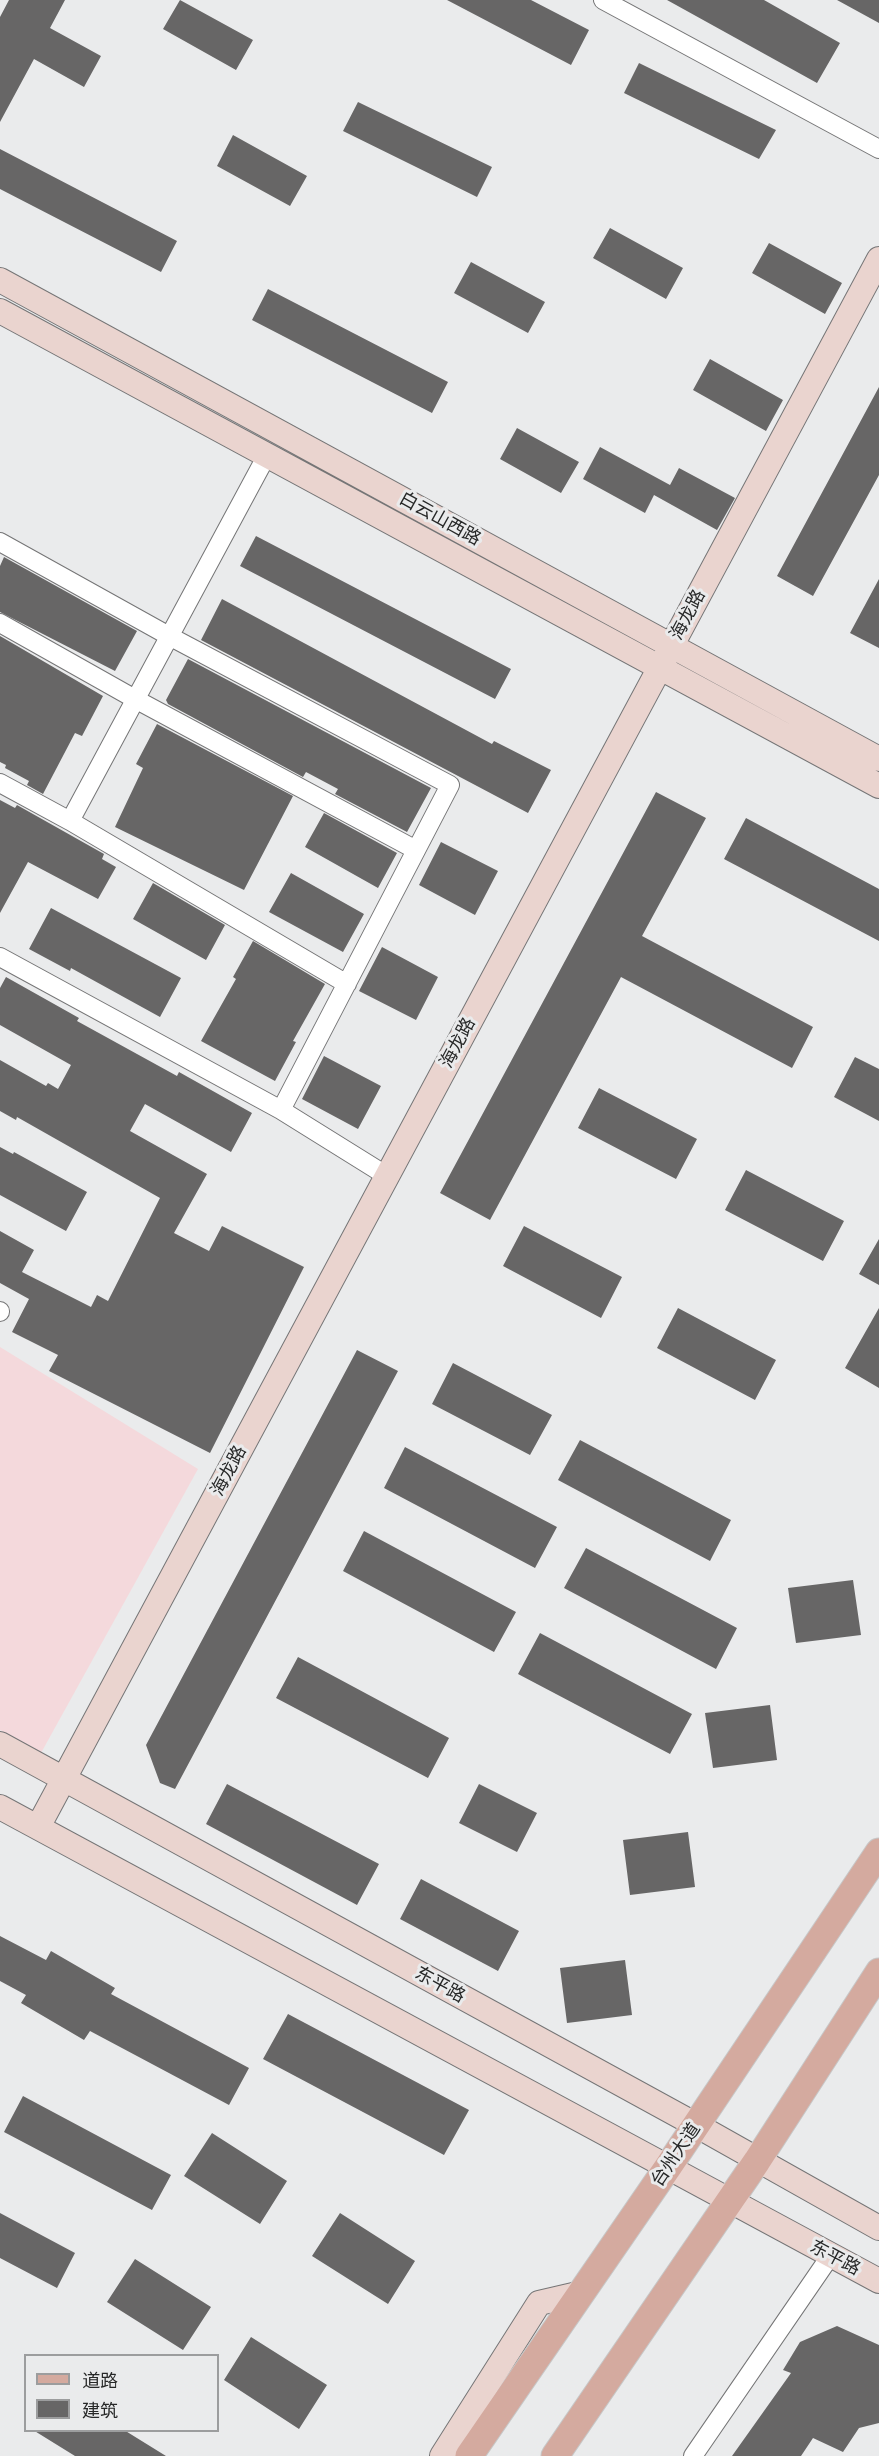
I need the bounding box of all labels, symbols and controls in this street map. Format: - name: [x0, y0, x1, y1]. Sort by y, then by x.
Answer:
- street label: 白云山西路: [395, 488, 485, 550]
- street label: 海龙路: [666, 586, 710, 644]
- street label: 海龙路: [436, 1014, 480, 1072]
- street label: 海龙路: [207, 1442, 251, 1500]
- street label: 东平路: [411, 1962, 469, 2008]
- street label: 台州大道: [647, 2119, 705, 2191]
- street label: 东平路: [806, 2236, 864, 2280]
- legend: [24, 2354, 219, 2432]
- text: 道路: [82, 2366, 118, 2393]
- text: 建筑: [82, 2396, 118, 2423]

